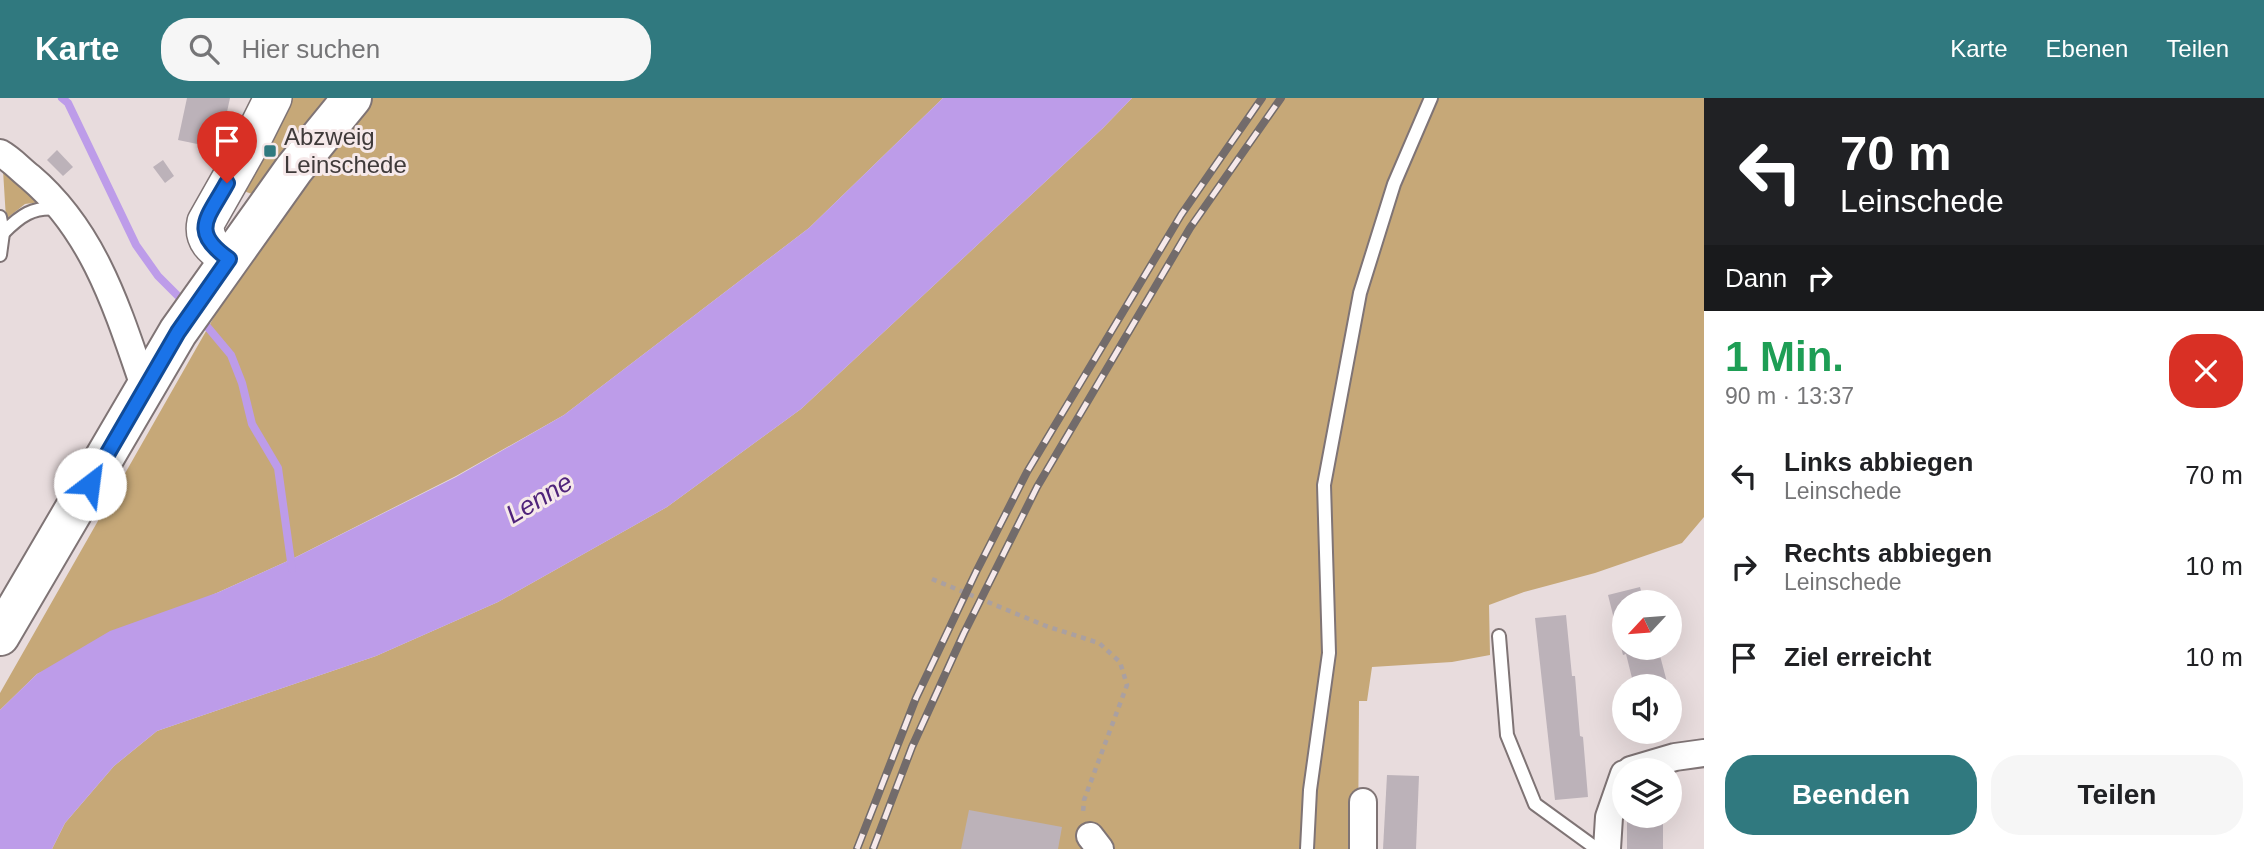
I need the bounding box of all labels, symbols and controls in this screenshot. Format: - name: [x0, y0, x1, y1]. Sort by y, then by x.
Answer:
- search box: [161, 18, 651, 81]
- text: Karte: [35, 30, 119, 67]
- icon: search: [185, 30, 223, 68]
- text: Hier suchen: [241, 34, 380, 64]
- text: Karte: [1950, 35, 2008, 62]
- text: Ebenen: [2046, 35, 2128, 62]
- text: Teilen: [2166, 35, 2229, 62]
- pin: [197, 111, 257, 183]
- icon: arrive: [208, 122, 246, 160]
- place label: Abzweig Leinschede: [284, 123, 407, 178]
- icon: left: [1725, 126, 1816, 217]
- text: 70 m: [1840, 126, 1952, 180]
- marker: Abzweig Leinschede: [262, 143, 278, 159]
- text: Leinschede: [1840, 183, 2004, 219]
- icon: right: [1801, 259, 1839, 297]
- text: Dann: [1725, 263, 1787, 293]
- text: 1 Min.: [1725, 333, 1844, 380]
- button: close: [2169, 334, 2243, 408]
- text: 90 m · 13:37: [1725, 383, 1854, 409]
- position arrow: [53, 447, 127, 521]
- text: Links abbiegen: [1784, 447, 1973, 477]
- icon: left: [1725, 457, 1763, 495]
- text: 70 m: [2185, 460, 2243, 490]
- water label: Lenne: [500, 467, 578, 529]
- text: Leinschede: [1784, 478, 1902, 504]
- text: Rechts abbiegen: [1784, 538, 1992, 568]
- icon: right: [1725, 548, 1763, 586]
- text: 10 m: [2185, 551, 2243, 581]
- text: Leinschede: [1784, 569, 1902, 595]
- north arrow: [1612, 590, 1682, 660]
- map controls: [1612, 590, 1682, 828]
- icon: arrive: [1725, 639, 1763, 677]
- text: Ziel erreicht: [1784, 642, 1931, 672]
- text: 10 m: [2185, 642, 2243, 672]
- button: sound: [1612, 674, 1682, 744]
- button: Beenden: [1725, 755, 1977, 835]
- button: Teilen: [1991, 755, 2243, 835]
- button: layers: [1612, 758, 1682, 828]

